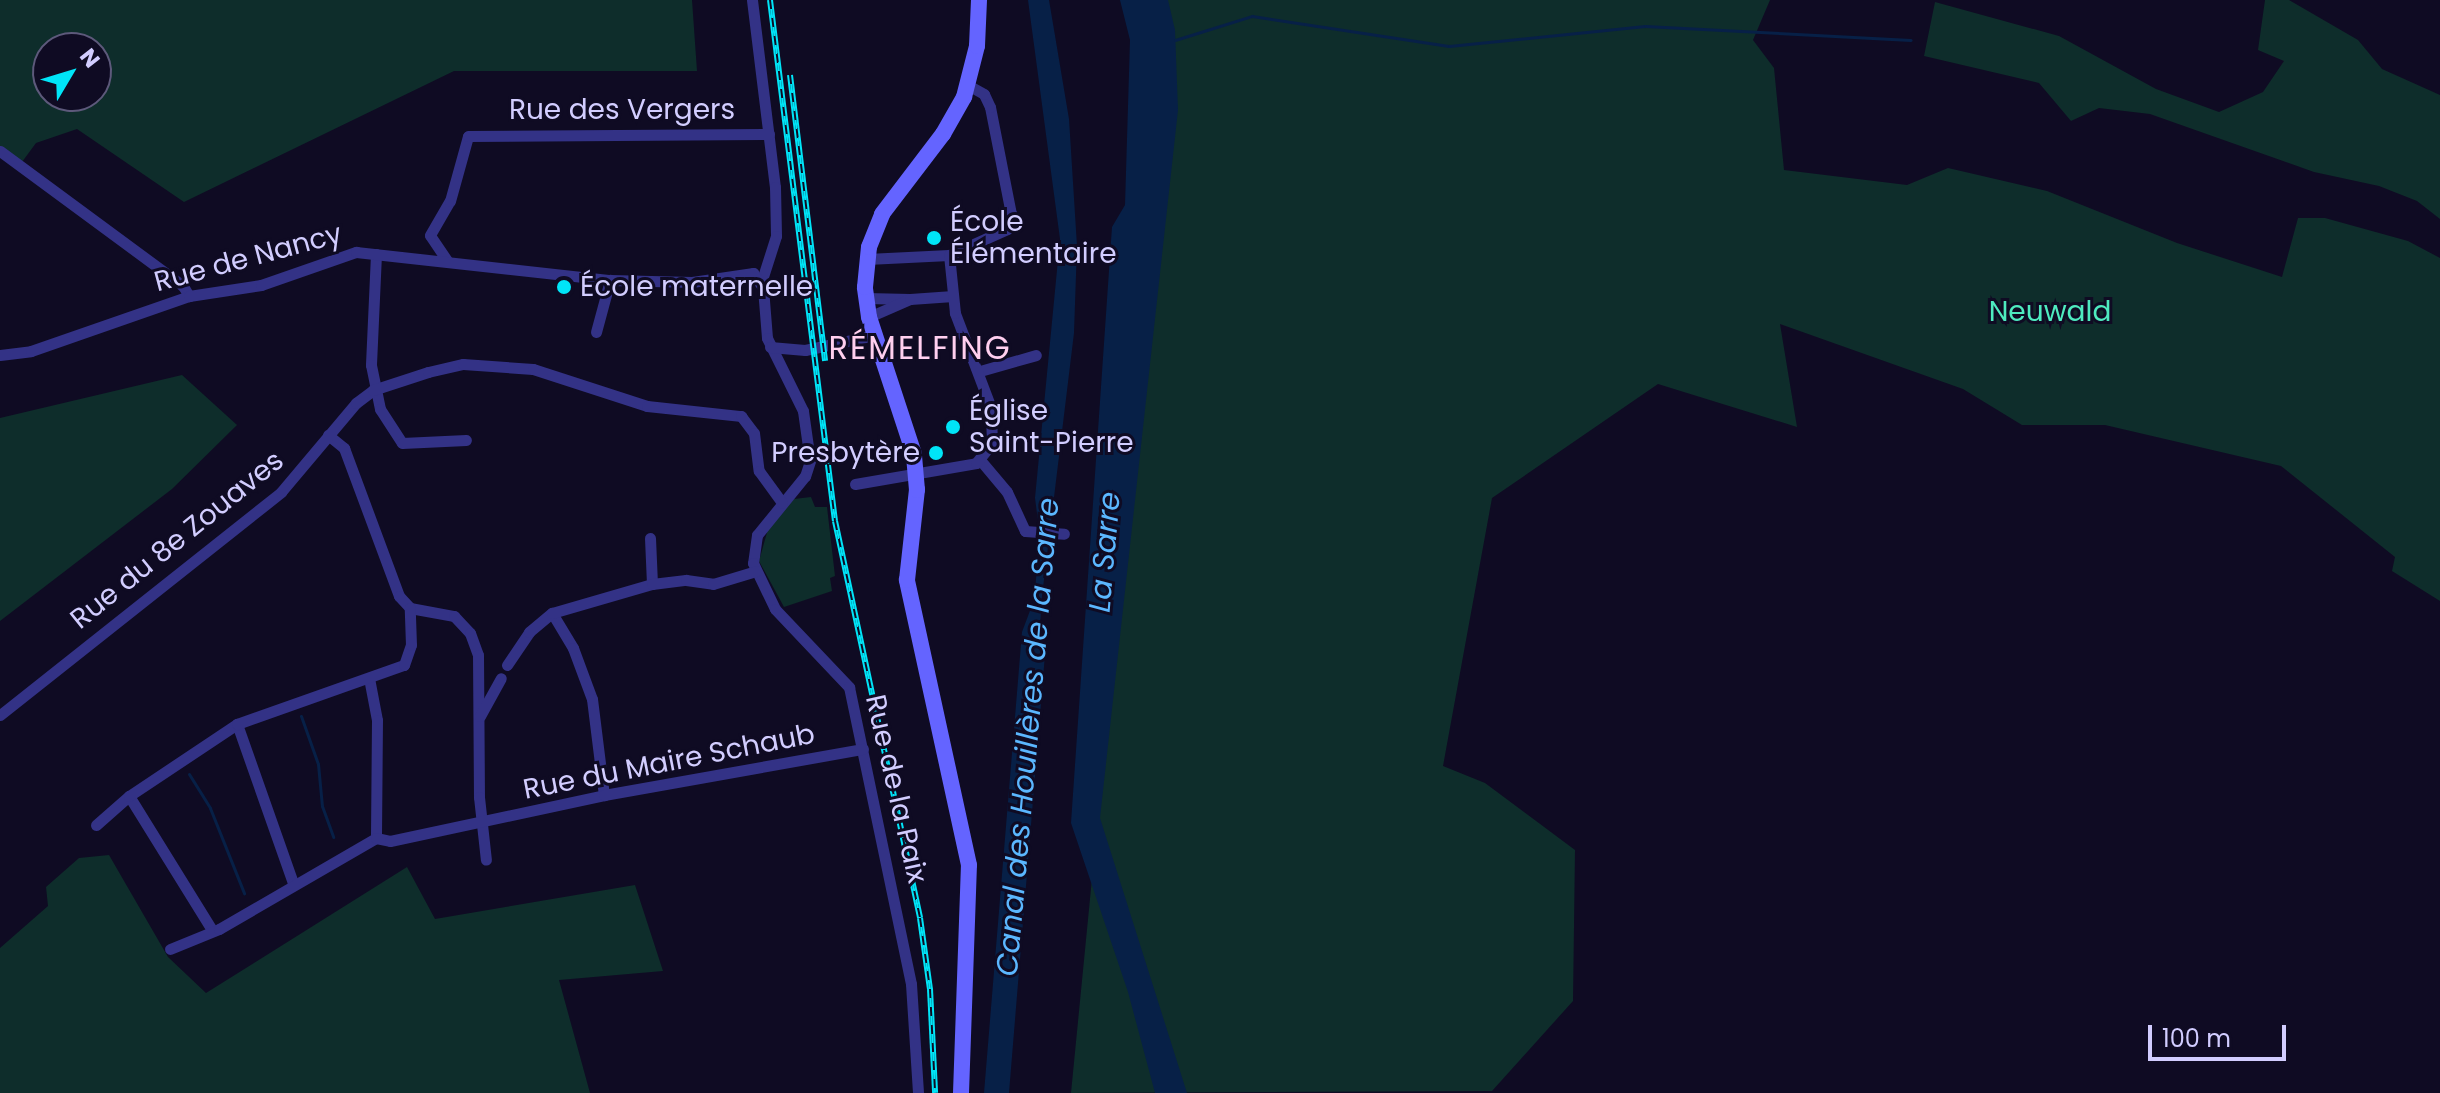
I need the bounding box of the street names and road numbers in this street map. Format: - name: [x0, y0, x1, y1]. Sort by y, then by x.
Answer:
- street label: Rue des Vergers: [509, 93, 735, 127]
- street label: Rue de Nancy: [151, 217, 345, 299]
- street label: Rue du 8e Zouaves: [64, 444, 290, 636]
- street label: Rue de la Paix: [858, 692, 934, 886]
- street label: Rue du Maire Schaub: [520, 717, 818, 807]

